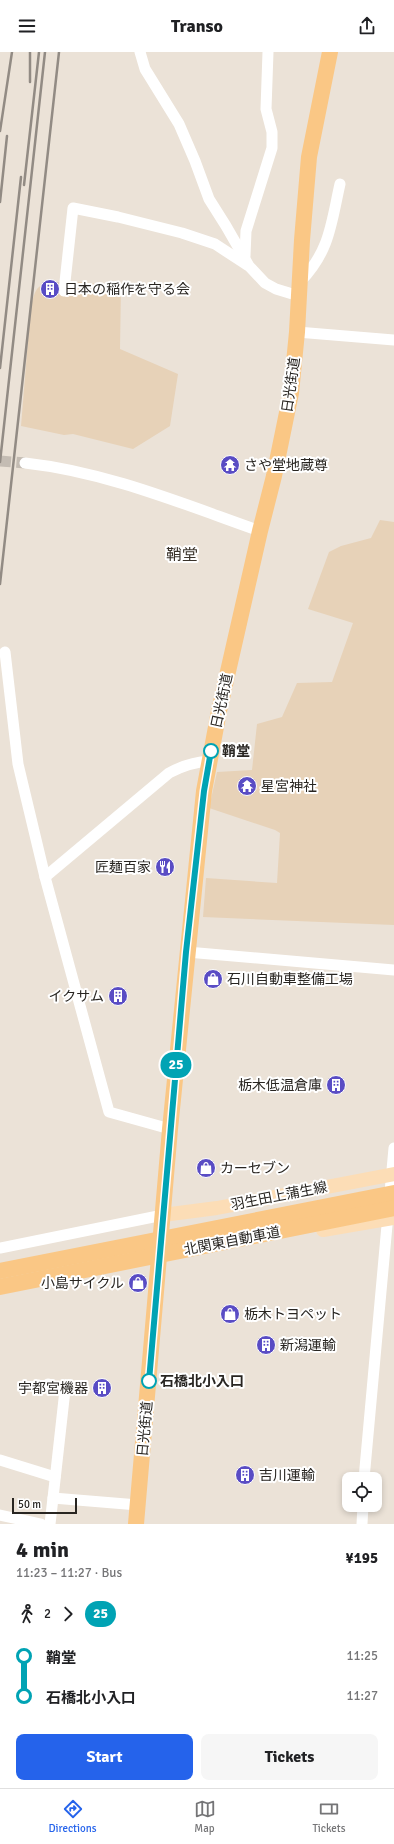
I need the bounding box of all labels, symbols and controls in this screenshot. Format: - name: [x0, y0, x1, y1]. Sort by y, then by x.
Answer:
- icon: menu: [16, 15, 38, 37]
- text: Transo: [171, 15, 223, 37]
- icon: share: [356, 15, 378, 37]
- building icon: 日本の稲作を守る会: [39, 278, 61, 300]
- place label: 日本の稲作を守る会: [64, 281, 190, 298]
- street label: 日光街道: [279, 356, 303, 414]
- temple icon: さや堂地蔵尊: [219, 454, 241, 476]
- place label: さや堂地蔵尊: [244, 457, 328, 474]
- district label: 鞘堂: [166, 545, 198, 565]
- street label: 日光街道: [208, 672, 236, 730]
- marker: 鞘堂: [203, 743, 219, 759]
- place label: 鞘堂: [222, 743, 250, 760]
- temple icon: 星宮神社: [236, 775, 258, 797]
- place label: 星宮神社: [261, 778, 317, 795]
- restaurant icon: 匠麺百家: [154, 856, 176, 878]
- place label: 匠麺百家: [95, 859, 151, 876]
- shop icon: 石川自動車整備工場: [202, 968, 224, 990]
- place label: 石川自動車整備工場: [227, 971, 353, 988]
- building icon: イクサム: [107, 985, 129, 1007]
- place label: イクサム: [49, 988, 104, 1005]
- line badge: 25: [158, 1052, 194, 1078]
- text: 25: [168, 1056, 184, 1073]
- building icon: 栃木低温倉庫: [325, 1074, 347, 1096]
- place label: 栃木低温倉庫: [238, 1077, 322, 1094]
- shop icon: カーセブン: [195, 1157, 217, 1179]
- place label: カーセブン: [220, 1160, 290, 1177]
- street label: 羽生田上蒲生線: [229, 1178, 329, 1214]
- street label: 北関東自動車道: [182, 1223, 282, 1259]
- shop icon: 小島サイクル: [127, 1272, 149, 1294]
- place label: 小島サイクル: [41, 1275, 124, 1292]
- shop icon: 栃木トヨペット: [219, 1303, 241, 1325]
- place label: 栃木トヨペット: [244, 1306, 342, 1323]
- building icon: 新潟運輸: [255, 1334, 277, 1356]
- place label: 新潟運輸: [280, 1337, 336, 1354]
- marker: 石橋北小入口: [141, 1373, 157, 1389]
- place label: 石橋北小入口: [160, 1373, 244, 1390]
- building icon: 宇都宮機器: [91, 1377, 113, 1399]
- place label: 宇都宮機器: [18, 1380, 88, 1397]
- street label: 日光街道: [134, 1400, 156, 1458]
- building icon: 吉川運輸: [234, 1464, 256, 1486]
- place label: 吉川運輸: [259, 1467, 315, 1484]
- map controls: [342, 1472, 382, 1512]
- button: locate: [342, 1472, 382, 1512]
- scale bar: [12, 1496, 77, 1515]
- text: 50 m: [18, 1498, 41, 1511]
- text: 4 min: [16, 1536, 69, 1563]
- text: ¥195: [346, 1549, 378, 1567]
- text: 11:23 – 11:27 · Bus: [16, 1565, 122, 1581]
- icon: walk: [16, 1603, 38, 1625]
- icon: forward: [57, 1603, 79, 1625]
- text: 25: [93, 1605, 108, 1622]
- text: 2: [44, 1606, 51, 1622]
- text: 11:25: [346, 1648, 378, 1664]
- text: 鞘堂: [46, 1649, 76, 1667]
- text: 11:27: [346, 1688, 378, 1704]
- text: 石橋北小入口: [46, 1689, 136, 1707]
- button: Start: [16, 1734, 193, 1780]
- button: Tickets: [201, 1734, 378, 1780]
- tab: Directions: [48, 1798, 97, 1835]
- tab: Map: [194, 1798, 216, 1835]
- tab: Tickets: [312, 1798, 346, 1835]

